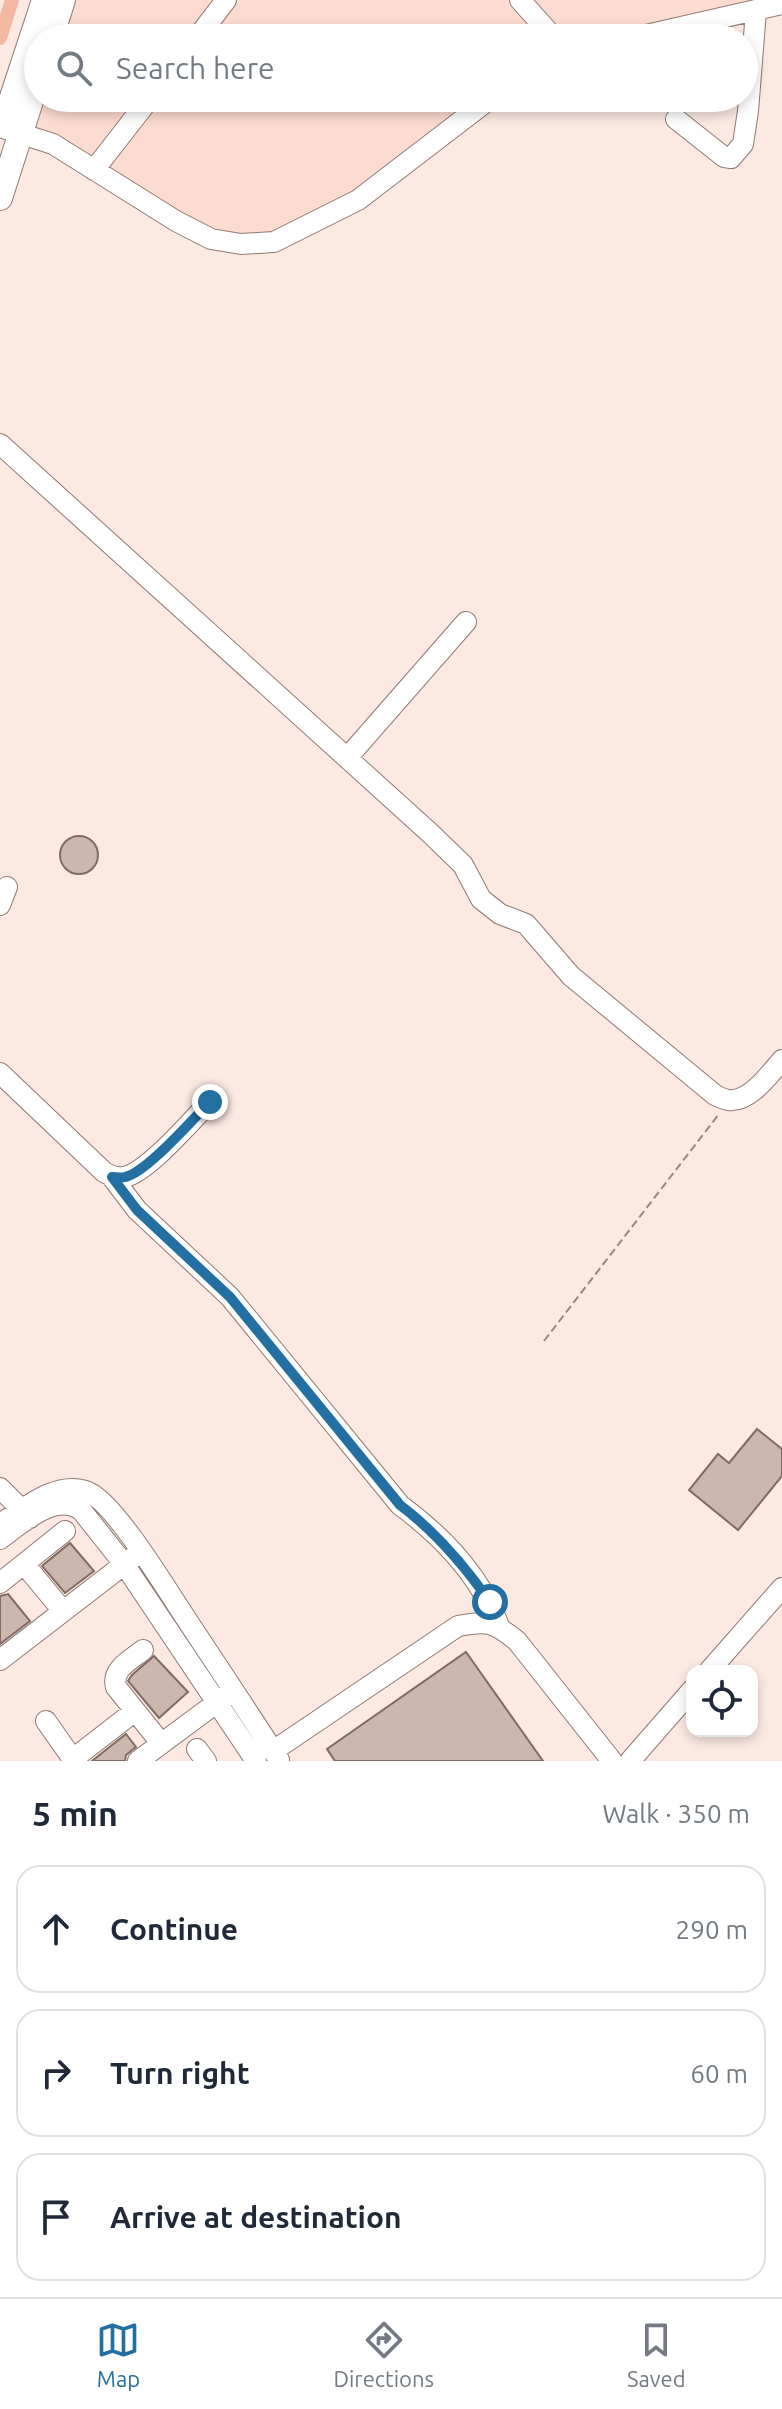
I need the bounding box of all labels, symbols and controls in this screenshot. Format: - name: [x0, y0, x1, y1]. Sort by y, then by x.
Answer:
- search box: [24, 24, 758, 112]
- icon: search: [52, 46, 96, 90]
- text: Search here: [116, 51, 275, 85]
- route end: [192, 1084, 228, 1120]
- route start: [472, 1584, 508, 1620]
- map controls: [686, 1665, 758, 1737]
- button: locate: [686, 1665, 758, 1737]
- text: 5 min: [32, 1794, 118, 1832]
- text: Walk · 350 m: [602, 1799, 750, 1828]
- icon: ahead: [34, 1907, 78, 1951]
- text: Continue: [110, 1912, 238, 1946]
- text: 290 m: [676, 1915, 748, 1944]
- icon: right: [34, 2051, 78, 2095]
- text: Turn right: [110, 2056, 250, 2090]
- text: 60 m: [690, 2059, 748, 2088]
- icon: arrive: [34, 2195, 78, 2239]
- text: Arrive at destination: [110, 2200, 402, 2234]
- tab: Map: [96, 2318, 140, 2391]
- tab: Directions: [333, 2318, 434, 2391]
- tab: Saved: [627, 2318, 686, 2391]

